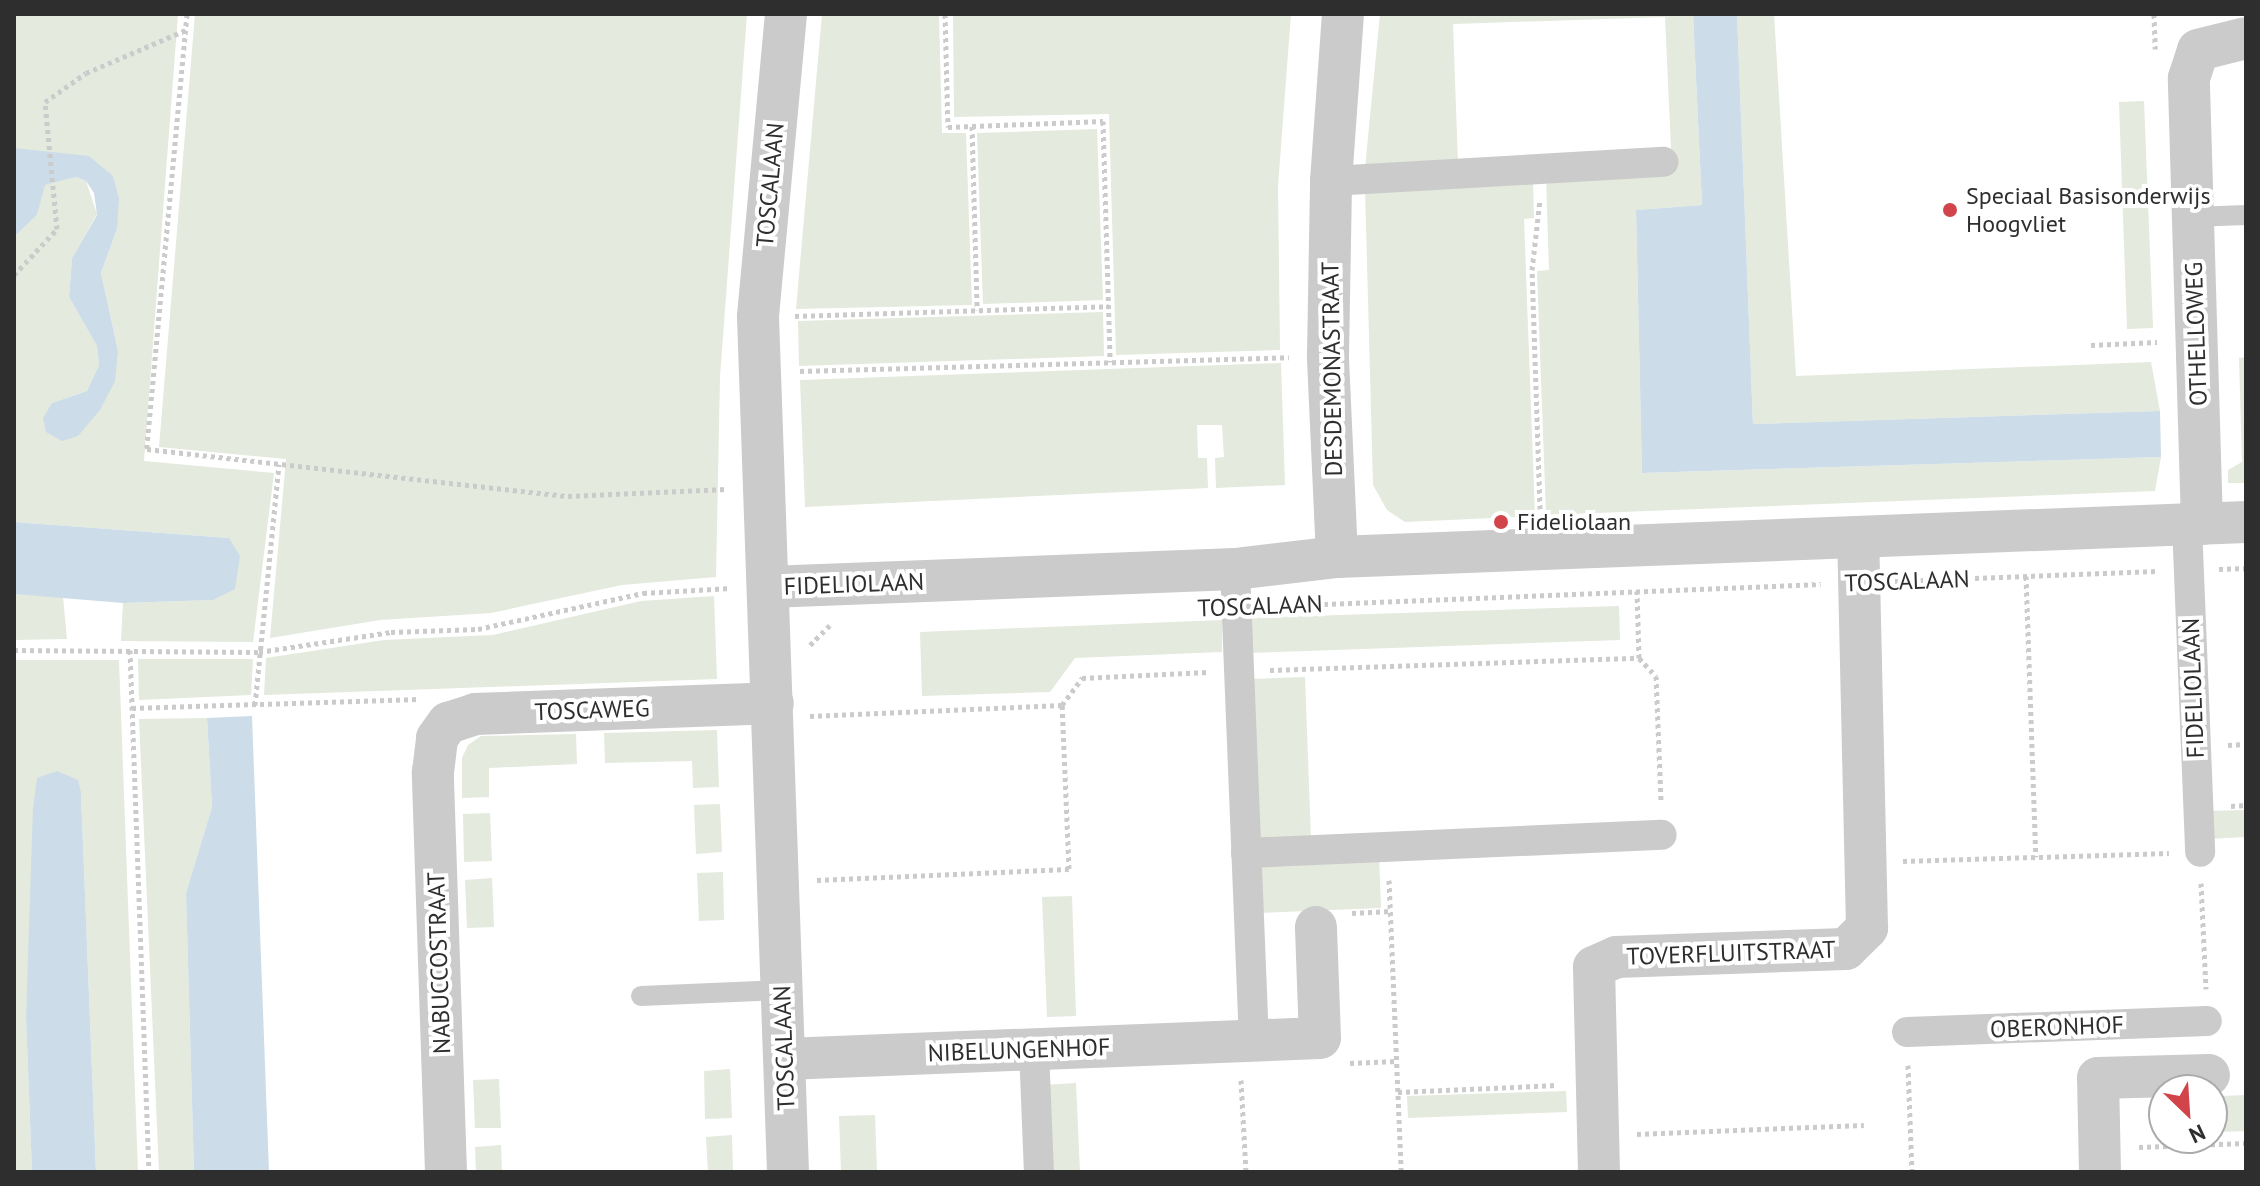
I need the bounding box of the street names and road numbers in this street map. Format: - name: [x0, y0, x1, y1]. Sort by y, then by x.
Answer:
- street label: TOSCALAAN: [750, 121, 790, 249]
- street label: DESDEMONASTRAAT: [1316, 261, 1348, 477]
- street label: OTHELLOWEG: [2179, 261, 2213, 407]
- street label: TOSCALAAN: [1844, 564, 1970, 598]
- street label: FIDELIOLAAN: [783, 567, 925, 601]
- street label: TOSCALAAN: [1197, 589, 1323, 623]
- street label: FIDELIOLAAN: [2176, 617, 2210, 759]
- street label: TOSCAWEG: [534, 694, 650, 726]
- street label: NABUCCOSTRAAT: [421, 872, 457, 1054]
- street label: TOVERFLUITSTRAAT: [1626, 935, 1836, 971]
- street label: TOSCALAAN: [767, 985, 801, 1111]
- street label: OBERONHOF: [1990, 1010, 2124, 1044]
- street label: NIBELUNGENHOF: [927, 1032, 1111, 1068]

